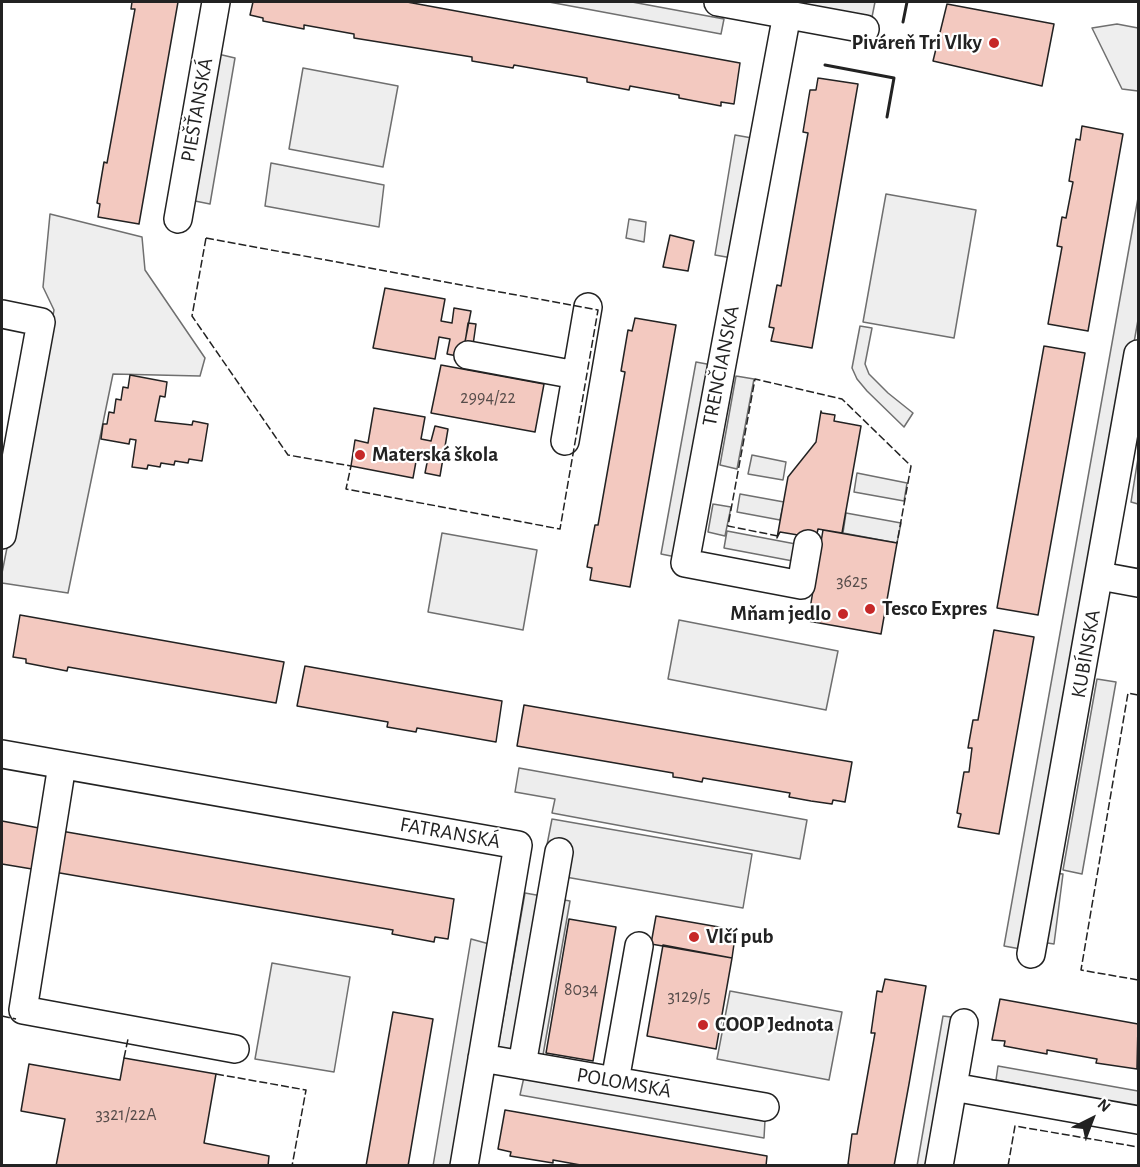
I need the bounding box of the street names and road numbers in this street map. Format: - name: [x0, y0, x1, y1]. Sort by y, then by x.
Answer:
- street label: PIEŠŤANSKÁ: [175, 56, 219, 164]
- street label: TRENČIANSKA: [697, 303, 745, 429]
- street label: KUBÍNSKA: [1066, 608, 1106, 700]
- street label: FATRANSKÁ: [398, 812, 502, 854]
- street label: POLOMSKÁ: [575, 1062, 673, 1104]

